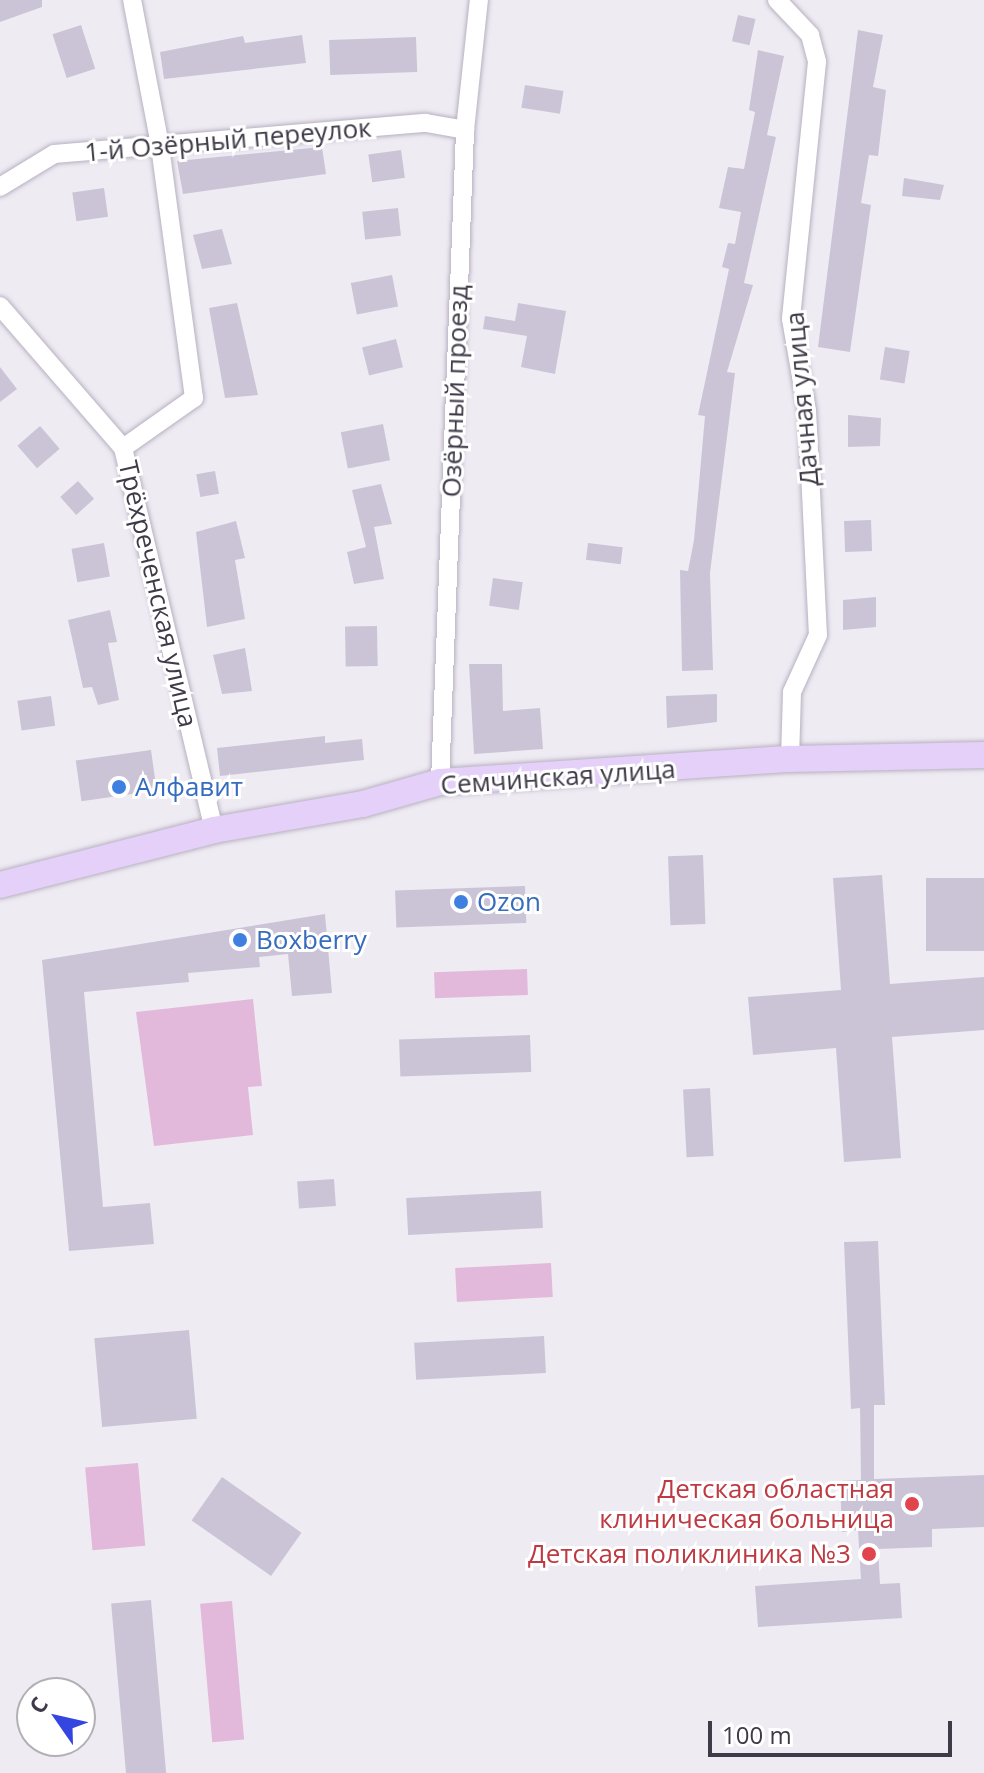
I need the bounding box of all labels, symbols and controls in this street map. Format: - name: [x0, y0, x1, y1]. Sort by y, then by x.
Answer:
- street label: 1-й Озёрный переулок: [83, 112, 373, 168]
- street label: Озёрный проезд: [436, 284, 474, 498]
- street label: Дачная улица: [779, 310, 825, 488]
- street label: Трёхреченская улица: [112, 458, 204, 730]
- street label: Семчинская улица: [439, 753, 677, 801]
- place label: Алфавит: [135, 771, 243, 803]
- marker: Алфавит: [110, 778, 128, 796]
- place label: Ozon: [477, 886, 541, 918]
- marker: Ozon: [452, 893, 470, 911]
- place label: Boxberry: [256, 924, 367, 956]
- marker: Boxberry: [231, 931, 249, 949]
- place label: Детская областная клиническая больница: [599, 1473, 894, 1534]
- marker: Детская областная клиническая больница: [901, 1493, 923, 1515]
- place label: Детская поликлиника №3: [528, 1538, 851, 1570]
- marker: Детская поликлиника №3: [858, 1543, 880, 1565]
- north arrow: [16, 1677, 96, 1757]
- text: С: [21, 1690, 54, 1719]
- scale bar: [712, 1705, 956, 1755]
- text: 100 m: [722, 1718, 792, 1751]

